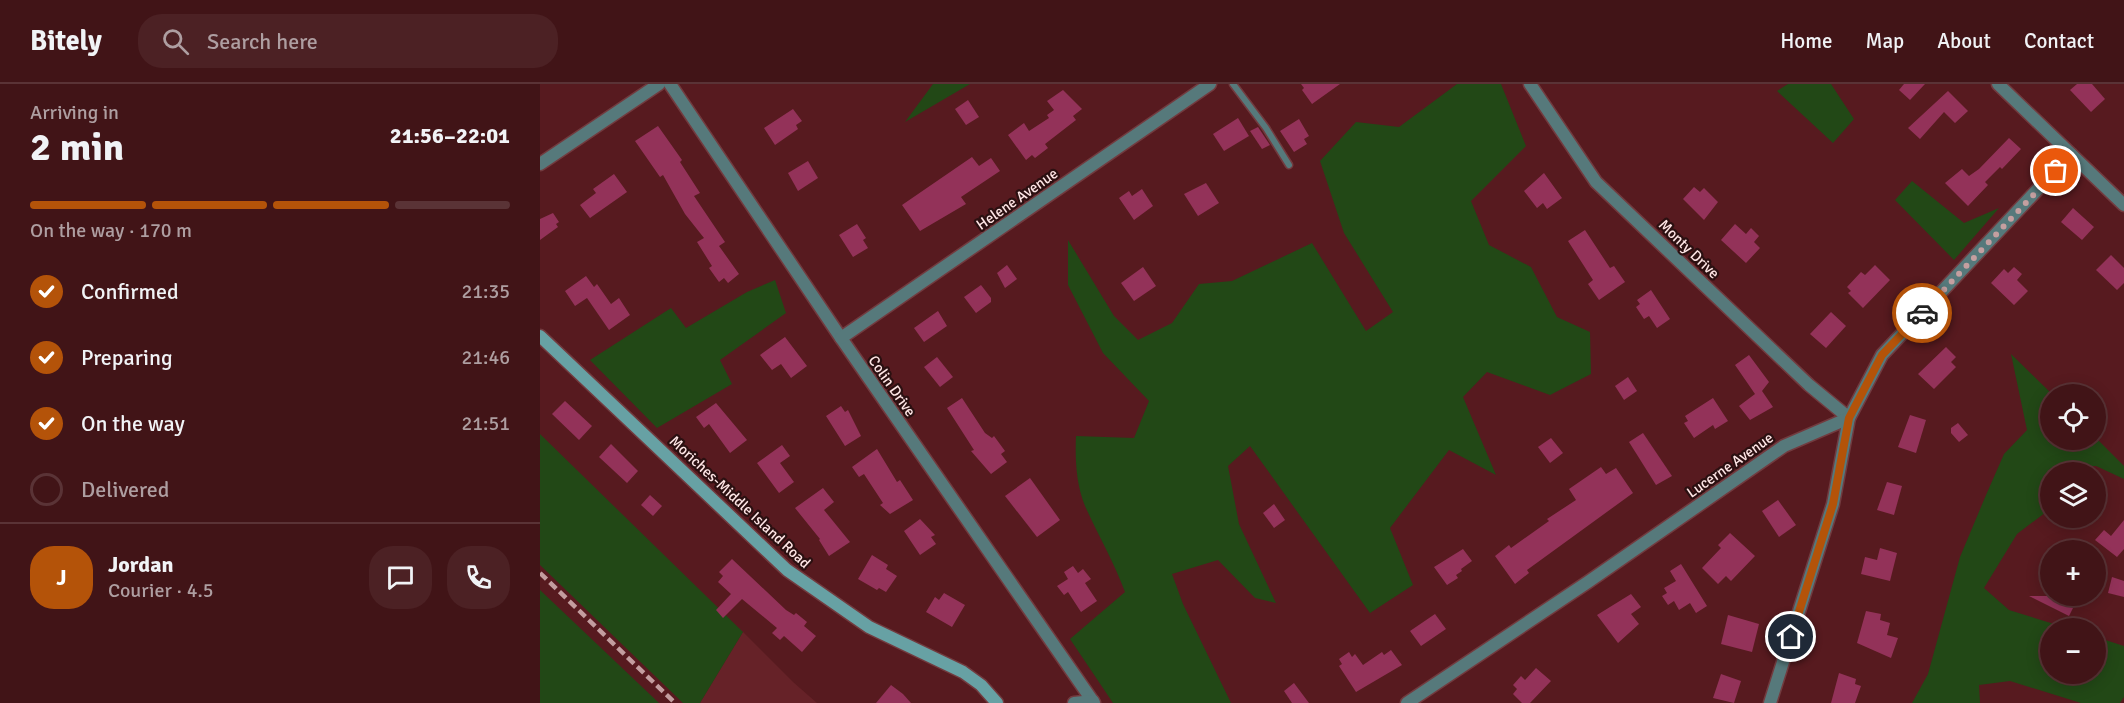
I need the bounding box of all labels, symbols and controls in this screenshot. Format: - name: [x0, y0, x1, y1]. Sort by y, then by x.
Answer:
- search box: [138, 14, 558, 68]
- text: Bitely: [30, 24, 102, 58]
- icon: search: [159, 25, 192, 58]
- text: Search here: [207, 28, 318, 55]
- text: Home: [1780, 28, 1833, 54]
- text: Map: [1866, 28, 1904, 54]
- text: About: [1937, 28, 1991, 54]
- text: Contact: [2024, 28, 2094, 54]
- text: Arriving in: [30, 100, 119, 125]
- text: 21:56–22:01: [390, 122, 510, 149]
- text: 2 min: [30, 123, 124, 171]
- pin: [2030, 145, 2081, 196]
- icon: bag: [2039, 154, 2072, 187]
- street label: Helene Avenue: [973, 164, 1061, 234]
- street label: Monty Drive: [1655, 216, 1723, 282]
- text: On the way · 170 m: [30, 218, 192, 243]
- icon: check: [30, 275, 63, 308]
- text: Confirmed: [81, 278, 179, 305]
- text: 21:35: [461, 279, 510, 304]
- courier: [1892, 283, 1952, 343]
- icon: car: [1906, 297, 1939, 330]
- icon: check: [30, 341, 63, 374]
- text: Preparing: [81, 344, 173, 371]
- text: 21:46: [461, 345, 510, 370]
- street label: Colin Drive: [864, 352, 920, 420]
- map controls: [2040, 384, 2106, 684]
- button: locate: [2040, 384, 2106, 450]
- icon: check: [30, 407, 63, 440]
- text: On the way: [81, 410, 185, 437]
- text: 21:51: [461, 411, 510, 436]
- street label: Lucerne Avenue: [1683, 429, 1777, 501]
- street label: Moriches-Middle Island Road: [666, 432, 814, 572]
- button: layers: [2040, 462, 2106, 528]
- text: Delivered: [81, 476, 169, 503]
- button: +: [2040, 540, 2106, 606]
- button: chat: [369, 546, 432, 609]
- button: phone: [447, 546, 510, 609]
- text: Jordan: [108, 551, 174, 578]
- text: J: [56, 564, 67, 591]
- text: Courier · 4.5: [108, 578, 214, 603]
- pin: [1765, 611, 1816, 662]
- button: −: [2040, 618, 2106, 684]
- icon: home: [1774, 620, 1807, 653]

